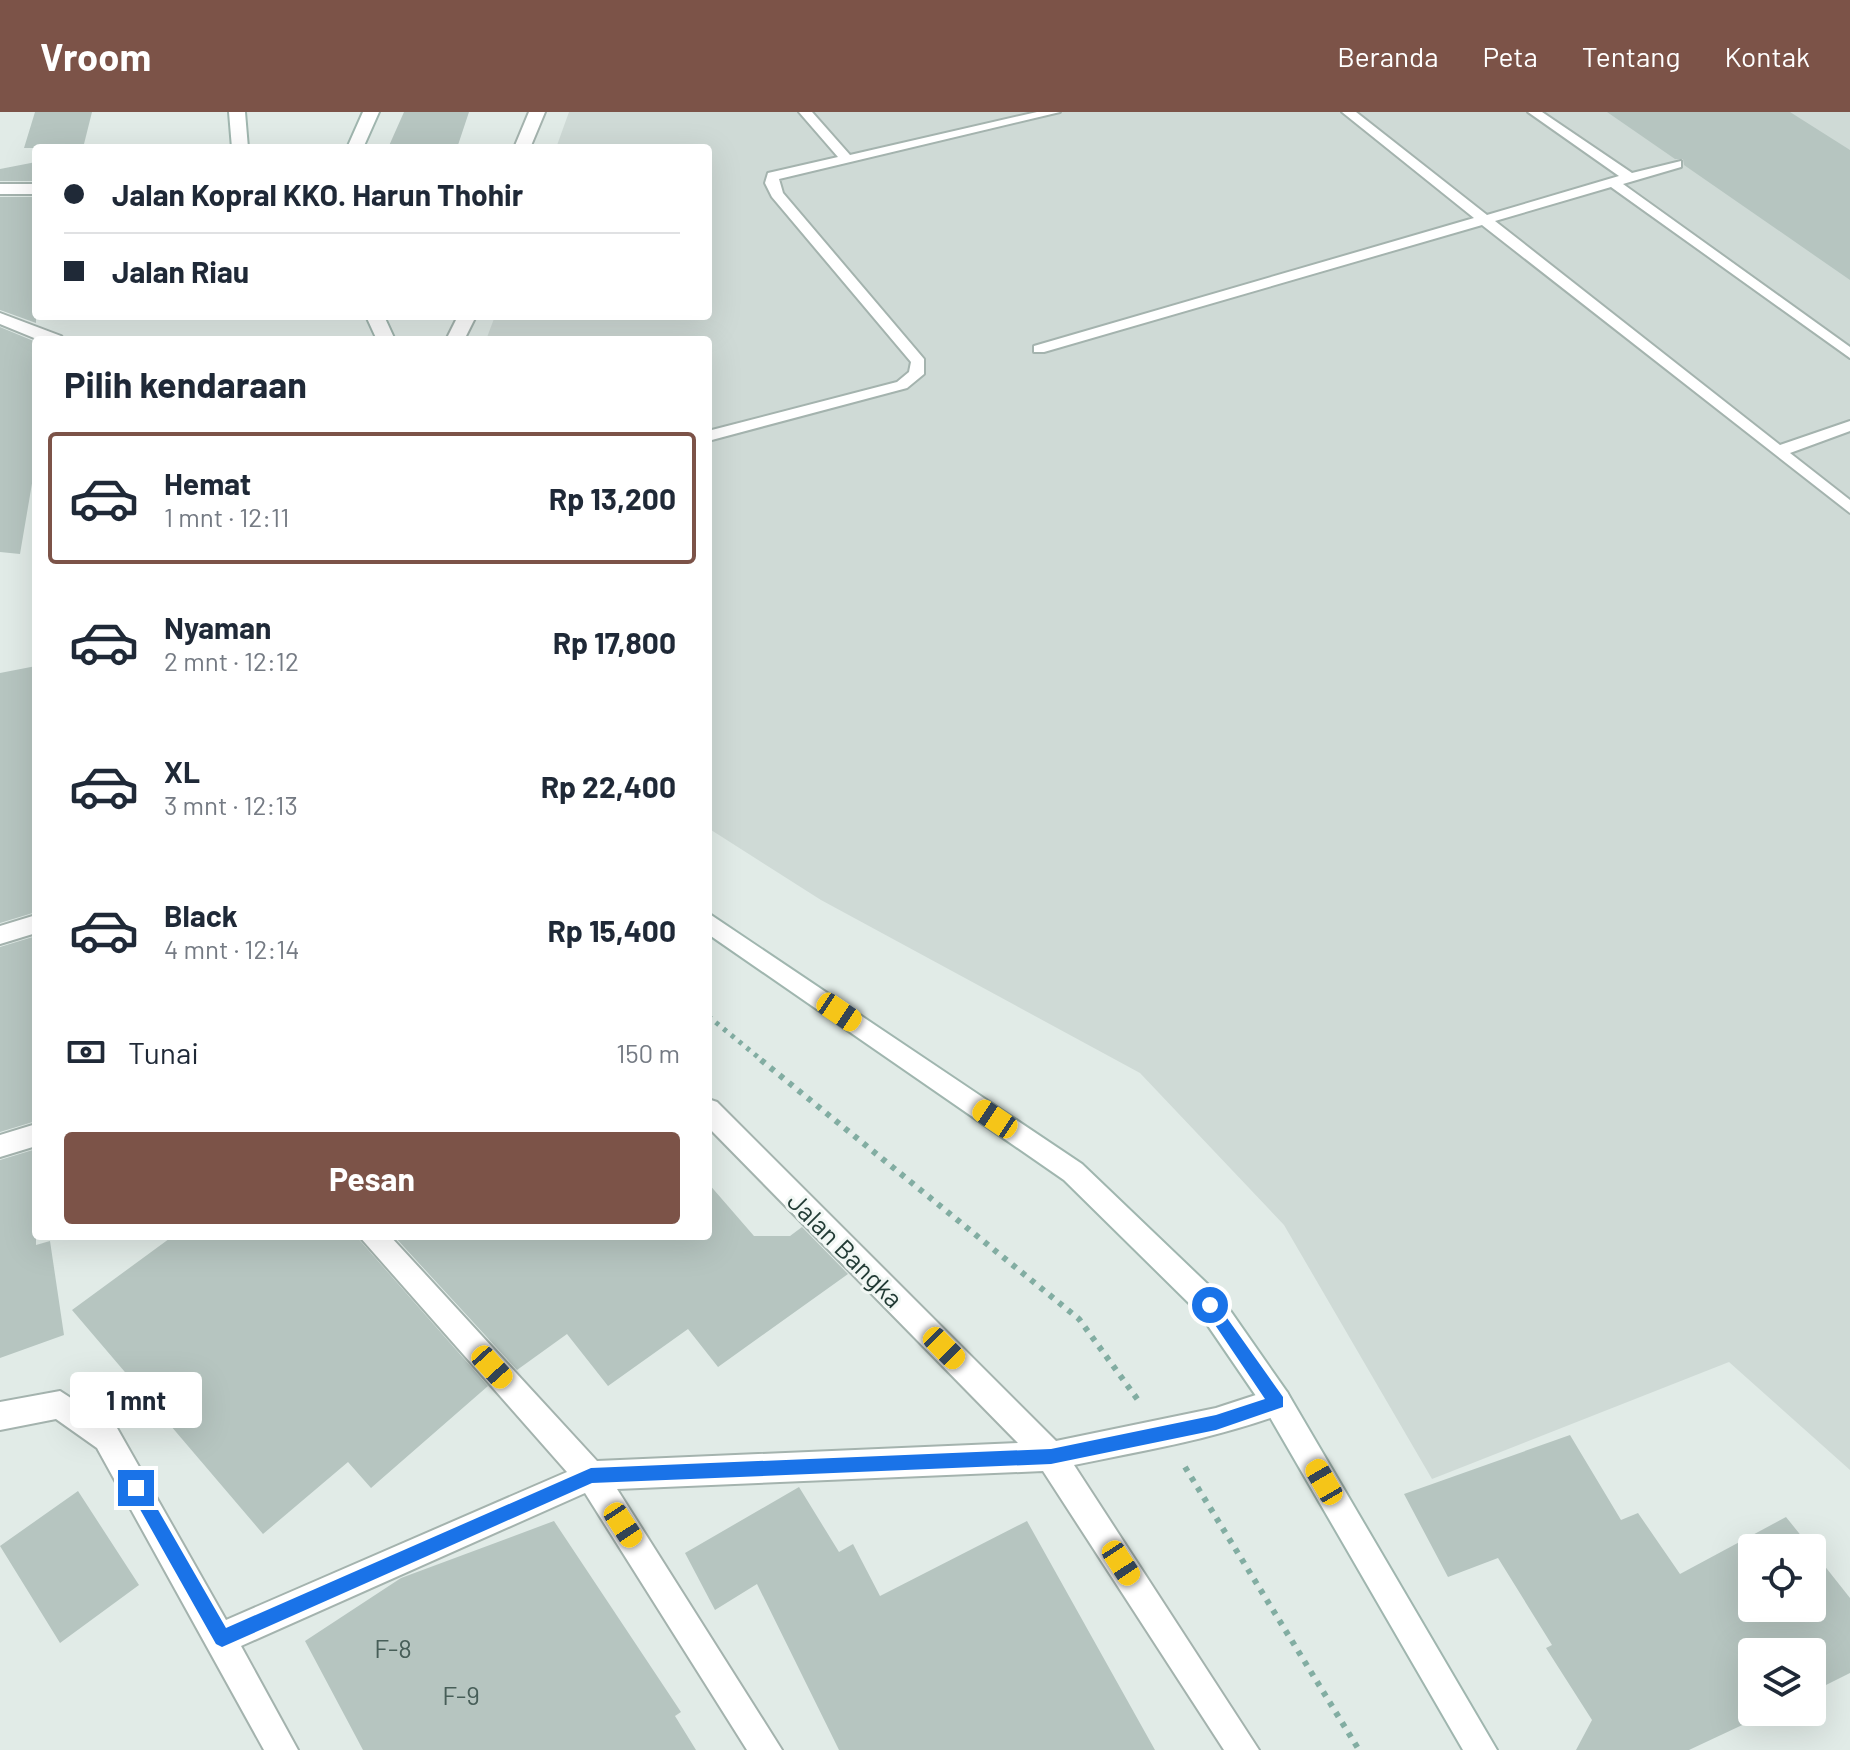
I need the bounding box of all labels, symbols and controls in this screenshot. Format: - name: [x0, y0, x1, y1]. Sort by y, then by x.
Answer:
- text: Vroom: [40, 33, 151, 79]
- text: Beranda: [1337, 39, 1439, 73]
- text: Peta: [1483, 39, 1538, 73]
- text: Tentang: [1582, 39, 1680, 73]
- text: Kontak: [1724, 39, 1810, 73]
- text: Jalan Kopral KKO. Harun Thohir: [112, 176, 523, 212]
- text: Jalan Riau: [112, 253, 249, 289]
- text: Pilih kendaraan: [64, 362, 307, 405]
- icon: car: [68, 462, 140, 534]
- text: Hemat: [164, 465, 251, 501]
- text: Rp 13,200: [549, 480, 676, 516]
- text: 1 mnt · 12:11: [164, 501, 289, 532]
- icon: car: [68, 606, 140, 678]
- text: Nyaman: [164, 609, 271, 645]
- text: Rp 17,800: [553, 624, 676, 660]
- text: 2 mnt · 12:12: [164, 645, 299, 676]
- icon: car: [68, 750, 140, 822]
- text: XL: [164, 753, 200, 789]
- text: Rp 22,400: [541, 768, 676, 804]
- text: 3 mnt · 12:13: [164, 789, 298, 820]
- icon: car: [68, 894, 140, 966]
- text: Black: [164, 897, 238, 933]
- text: Rp 15,400: [547, 912, 676, 948]
- text: 4 mnt · 12:14: [164, 933, 300, 964]
- car: [812, 989, 866, 1035]
- icon: cash: [64, 1030, 108, 1074]
- text: Tunai: [128, 1034, 199, 1070]
- text: 150 m: [616, 1037, 680, 1068]
- car: [968, 1096, 1022, 1142]
- button: Pesan: [64, 1132, 680, 1224]
- street label: Jalan Bangka: [782, 1185, 910, 1313]
- route start: [1192, 1287, 1228, 1323]
- car: [919, 1323, 969, 1373]
- car: [467, 1341, 517, 1393]
- callout: 1 mnt: [70, 1372, 202, 1428]
- text: 1 mnt: [106, 1384, 166, 1415]
- car: [1302, 1455, 1346, 1509]
- route end: [118, 1470, 154, 1506]
- car: [600, 1498, 646, 1552]
- map controls: [1738, 1534, 1826, 1726]
- button: locate: [1738, 1534, 1826, 1622]
- car: [1098, 1536, 1144, 1590]
- house number: F-8: [374, 1632, 412, 1663]
- button: layers: [1738, 1638, 1826, 1726]
- house number: F-9: [442, 1679, 480, 1710]

